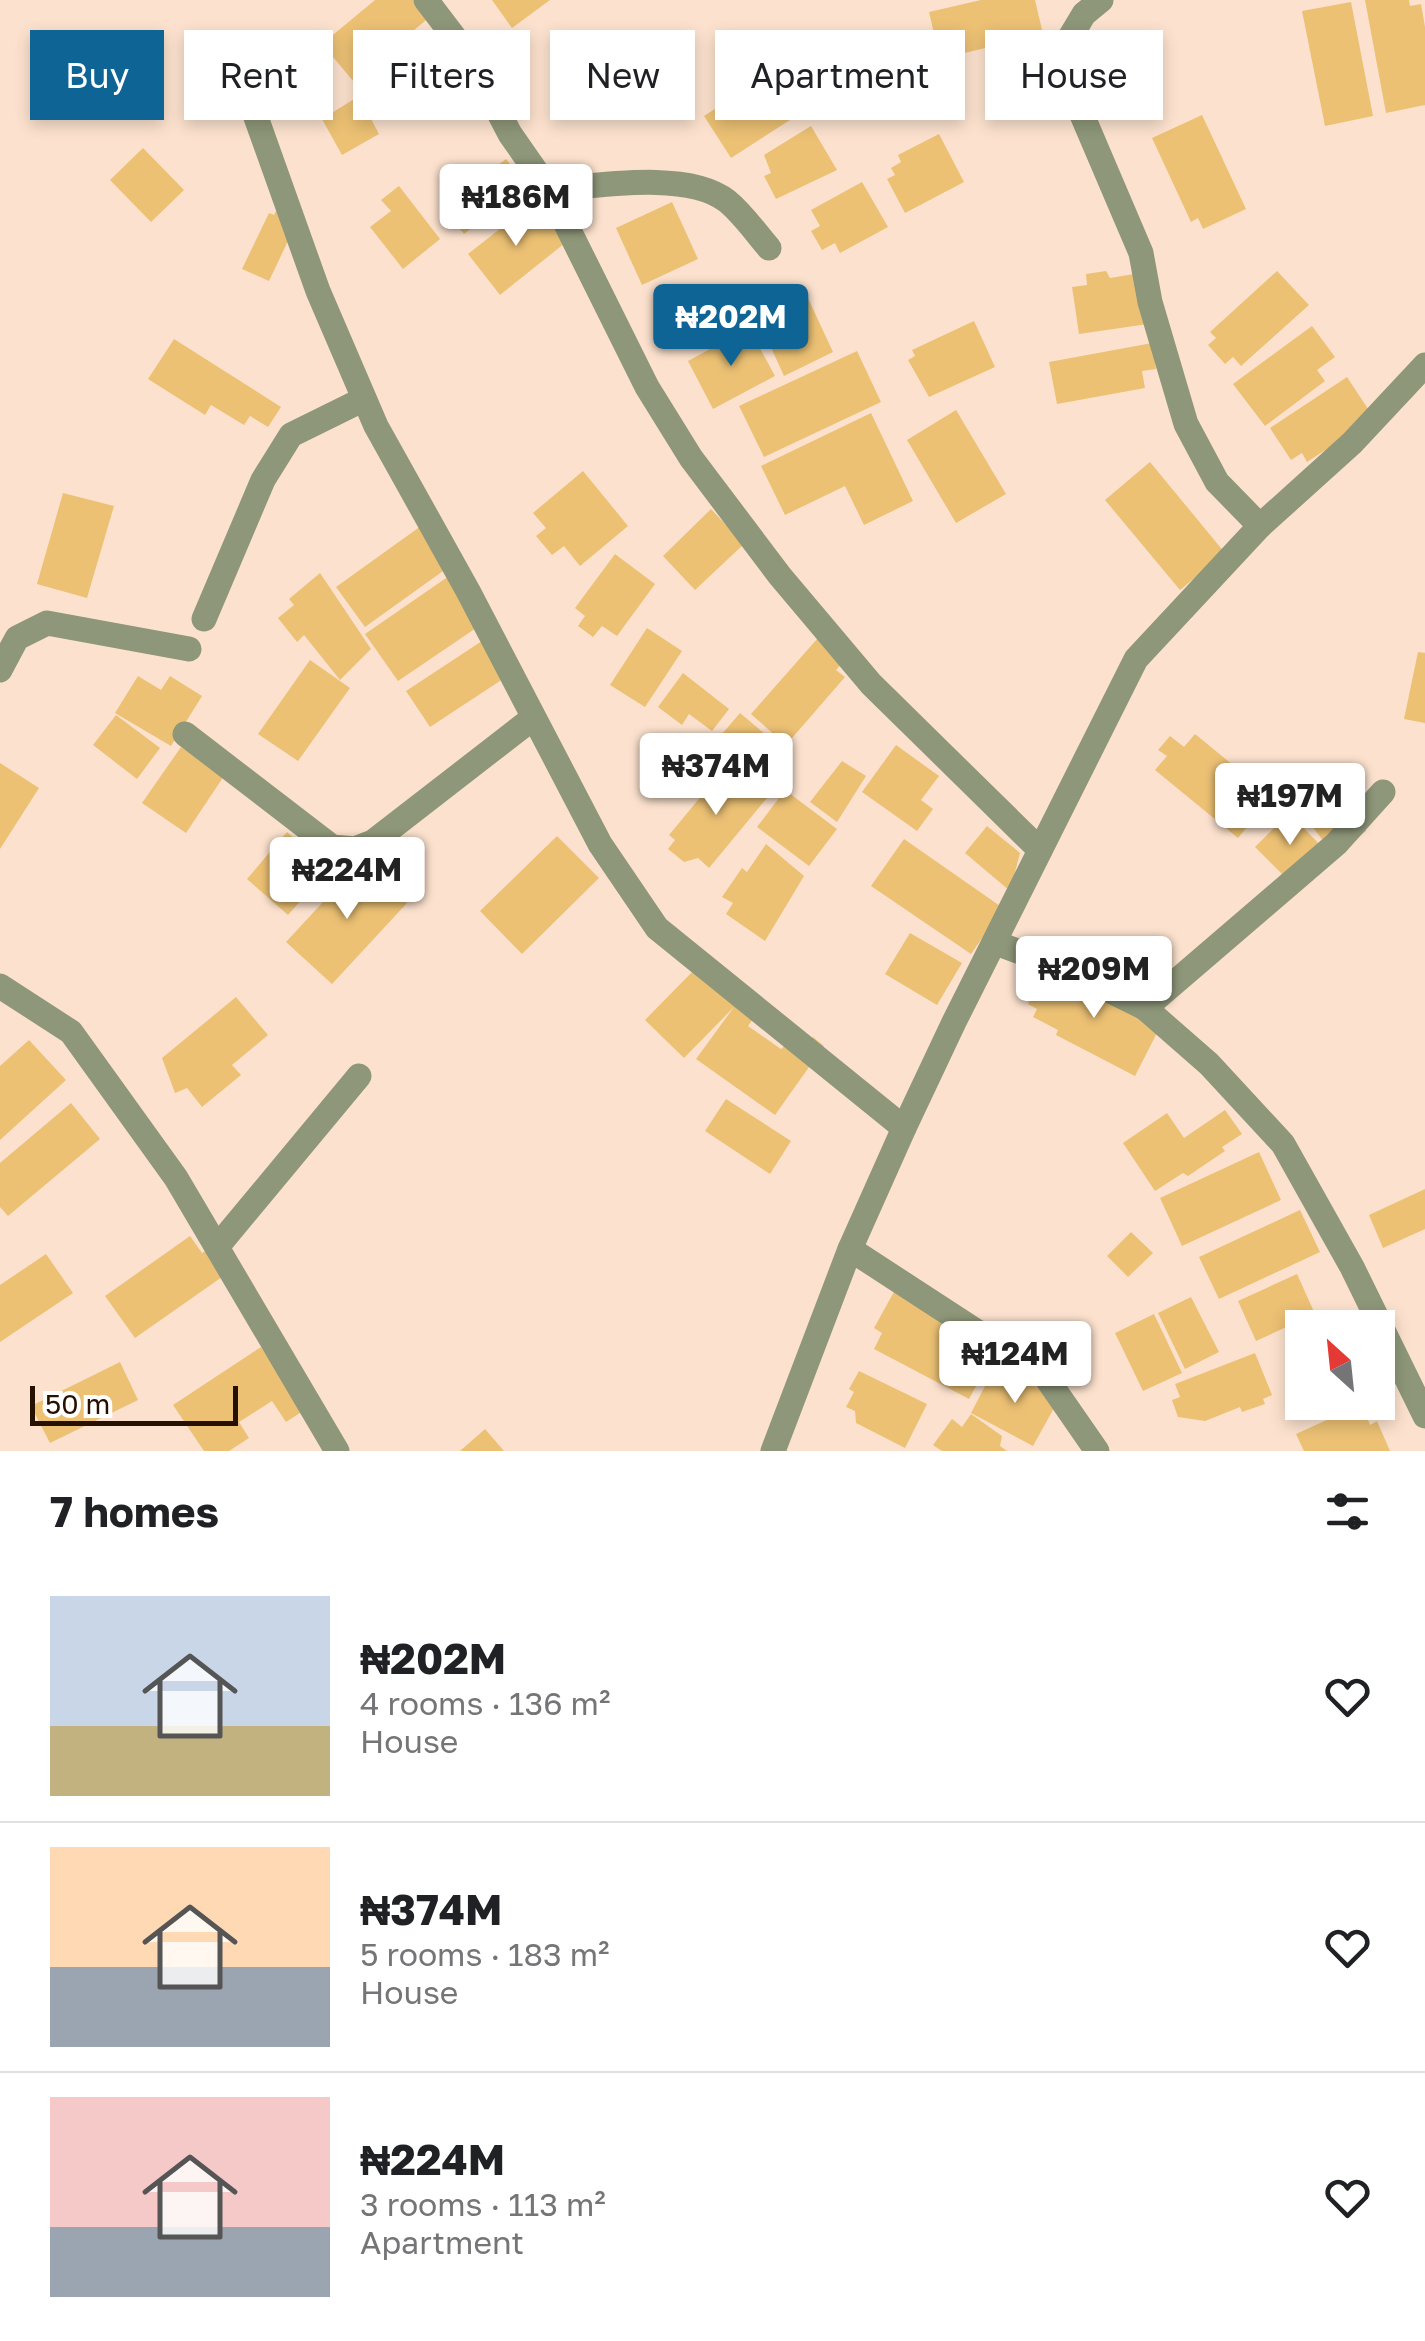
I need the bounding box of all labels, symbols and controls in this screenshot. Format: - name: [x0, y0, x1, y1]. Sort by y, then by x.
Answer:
- chip: Buy: [30, 30, 164, 120]
- chip: Rent: [184, 30, 333, 120]
- chip: Filters: [353, 30, 530, 120]
- chip: New: [550, 30, 695, 120]
- chip: Apartment: [715, 30, 965, 120]
- chip: House: [985, 30, 1163, 120]
- pin: ₦186M: [446, 164, 586, 249]
- text: ₦186M: [462, 177, 570, 215]
- pin: ₦202M: [661, 284, 801, 369]
- text: ₦202M: [675, 297, 787, 335]
- pin: ₦374M: [646, 733, 786, 818]
- text: ₦374M: [662, 746, 770, 784]
- pin: ₦197M: [1220, 763, 1360, 848]
- text: ₦197M: [1237, 776, 1343, 814]
- pin: ₦224M: [277, 837, 417, 922]
- text: ₦224M: [292, 850, 402, 888]
- pin: ₦209M: [1024, 936, 1164, 1021]
- text: ₦209M: [1038, 949, 1150, 987]
- north arrow: [1285, 1310, 1395, 1420]
- map controls: [1285, 1310, 1395, 1420]
- pin: ₦124M: [945, 1321, 1085, 1406]
- text: ₦124M: [961, 1334, 1069, 1372]
- scale bar: [30, 1381, 238, 1426]
- text: 50 m: [45, 1387, 110, 1420]
- icon: filters: [1320, 1484, 1375, 1539]
- text: 7 homes: [50, 1486, 219, 1536]
- text: ₦202M: [360, 1633, 506, 1683]
- icon: home: [130, 1636, 250, 1756]
- icon: heart: [1320, 1669, 1375, 1724]
- text: 4 rooms · 136 m²: [360, 1684, 610, 1722]
- text: House: [360, 1722, 458, 1760]
- text: ₦374M: [360, 1884, 502, 1934]
- icon: home: [130, 1887, 250, 2007]
- icon: heart: [1320, 1920, 1375, 1975]
- text: 5 rooms · 183 m²: [360, 1935, 610, 1973]
- text: House: [360, 1973, 458, 2011]
- text: ₦224M: [360, 2134, 505, 2184]
- icon: home: [130, 2137, 250, 2257]
- icon: heart: [1320, 2170, 1375, 2225]
- text: 3 rooms · 113 m²: [360, 2185, 606, 2223]
- text: Apartment: [360, 2223, 524, 2261]

